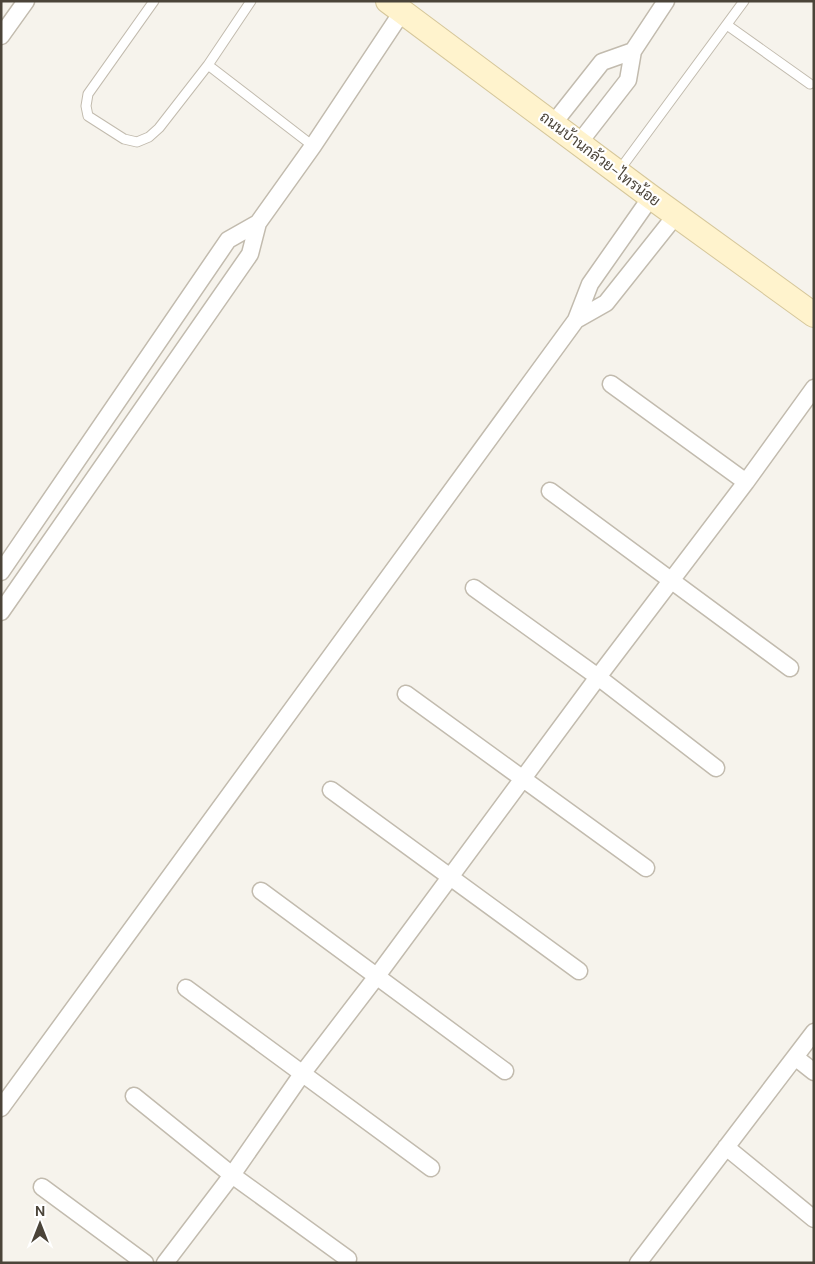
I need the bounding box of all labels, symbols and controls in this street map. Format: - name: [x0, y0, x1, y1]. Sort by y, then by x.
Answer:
- street label: ถนนบ้านกล้วย-ไทรน้อย: [536, 107, 664, 211]
- north arrow: [15, 1199, 65, 1249]
- text: N: [35, 1202, 45, 1220]

